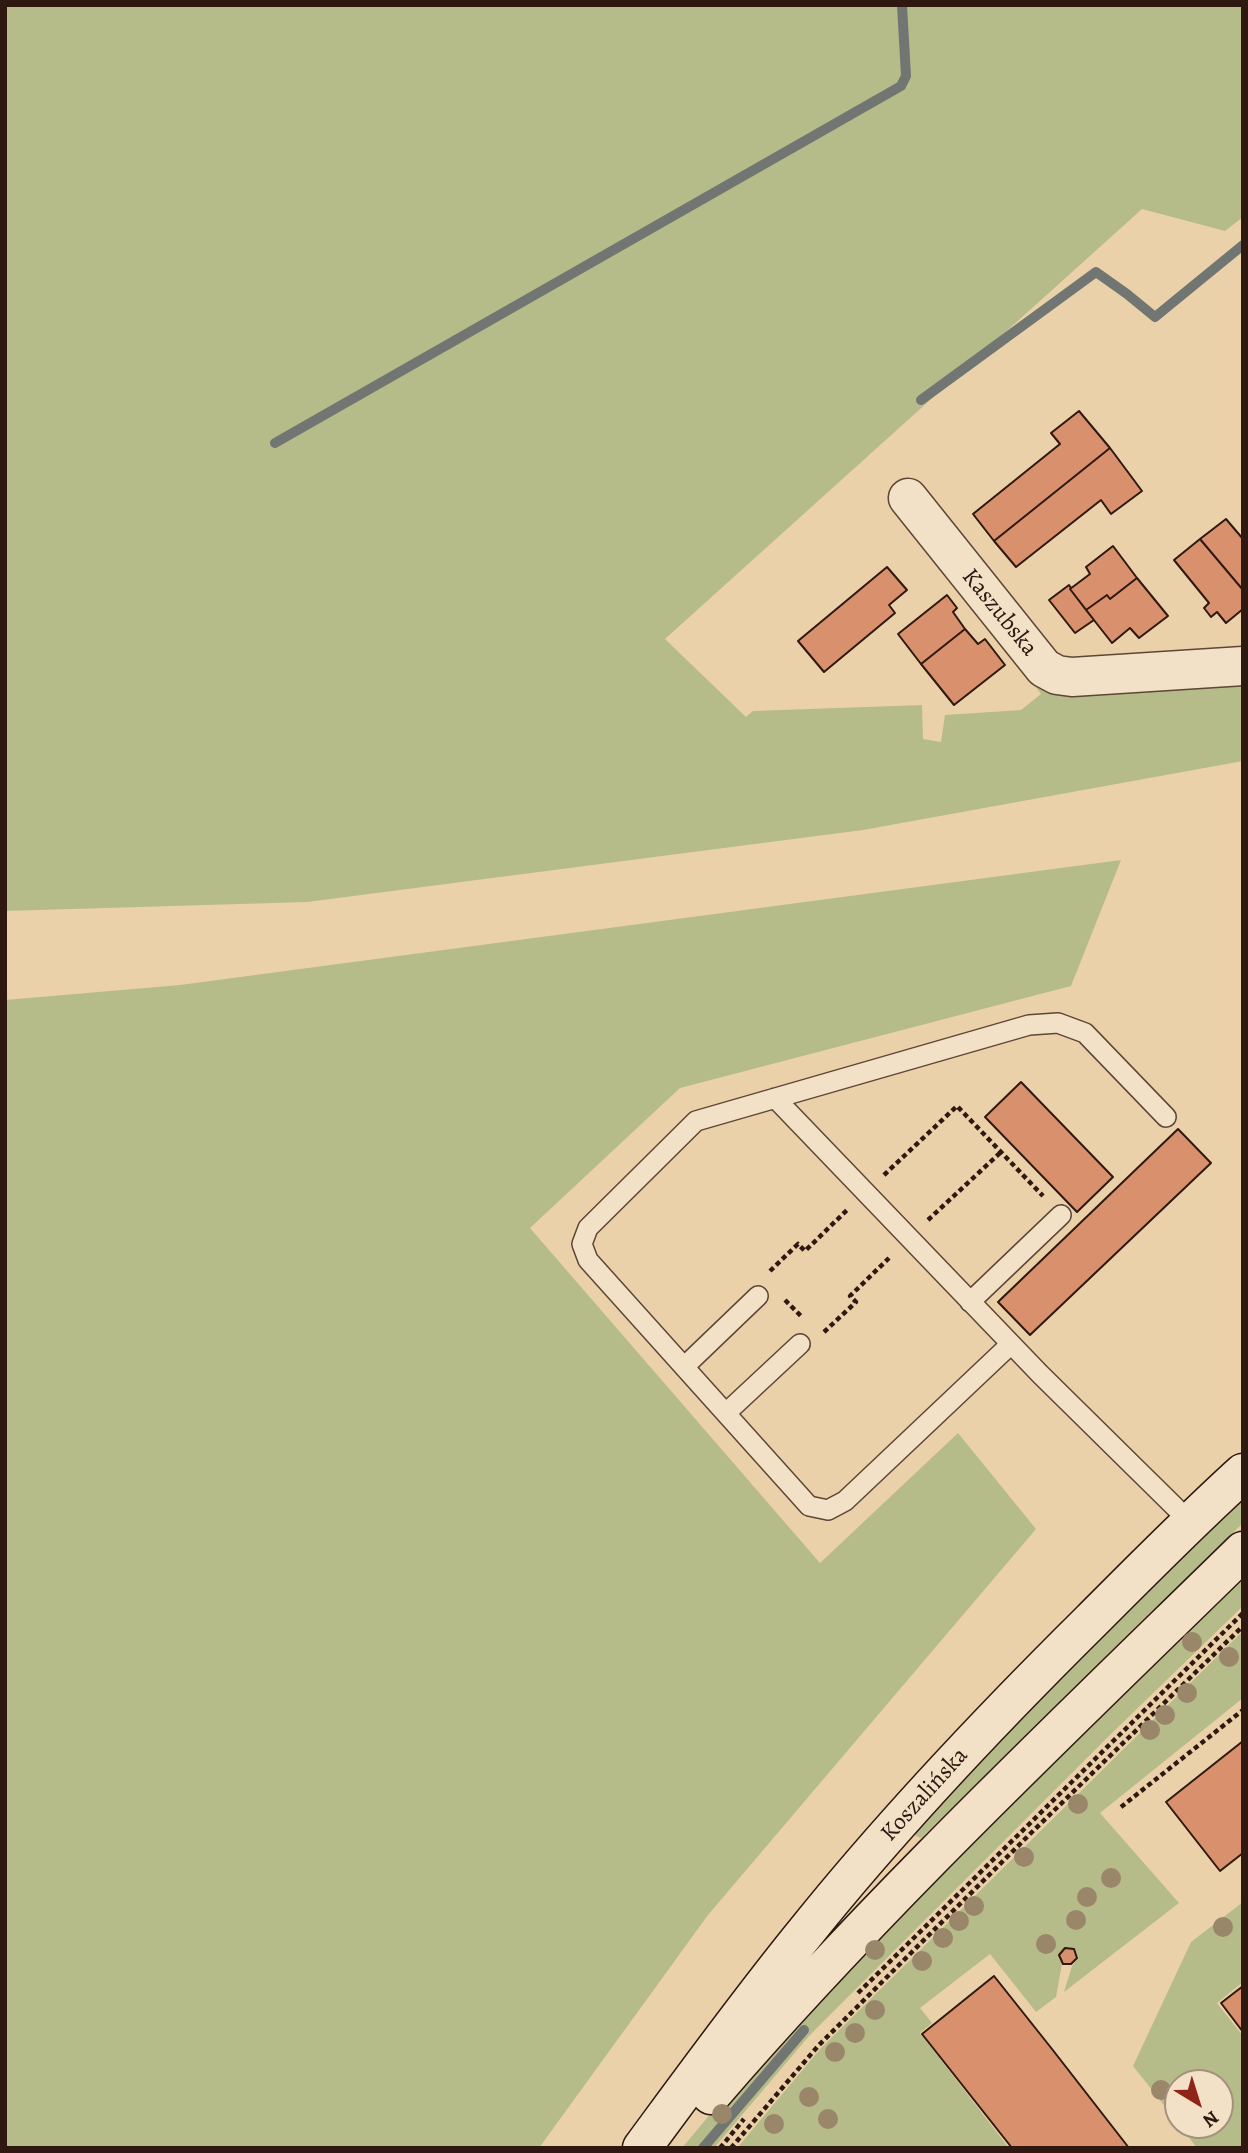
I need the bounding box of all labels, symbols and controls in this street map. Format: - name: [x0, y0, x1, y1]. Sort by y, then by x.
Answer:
- street label: Kaszubska: [955, 563, 1043, 663]
- street label: Koszalińska: [875, 1742, 975, 1848]
- north arrow: [1164, 2069, 1234, 2139]
- text: N: [1197, 2104, 1224, 2133]

